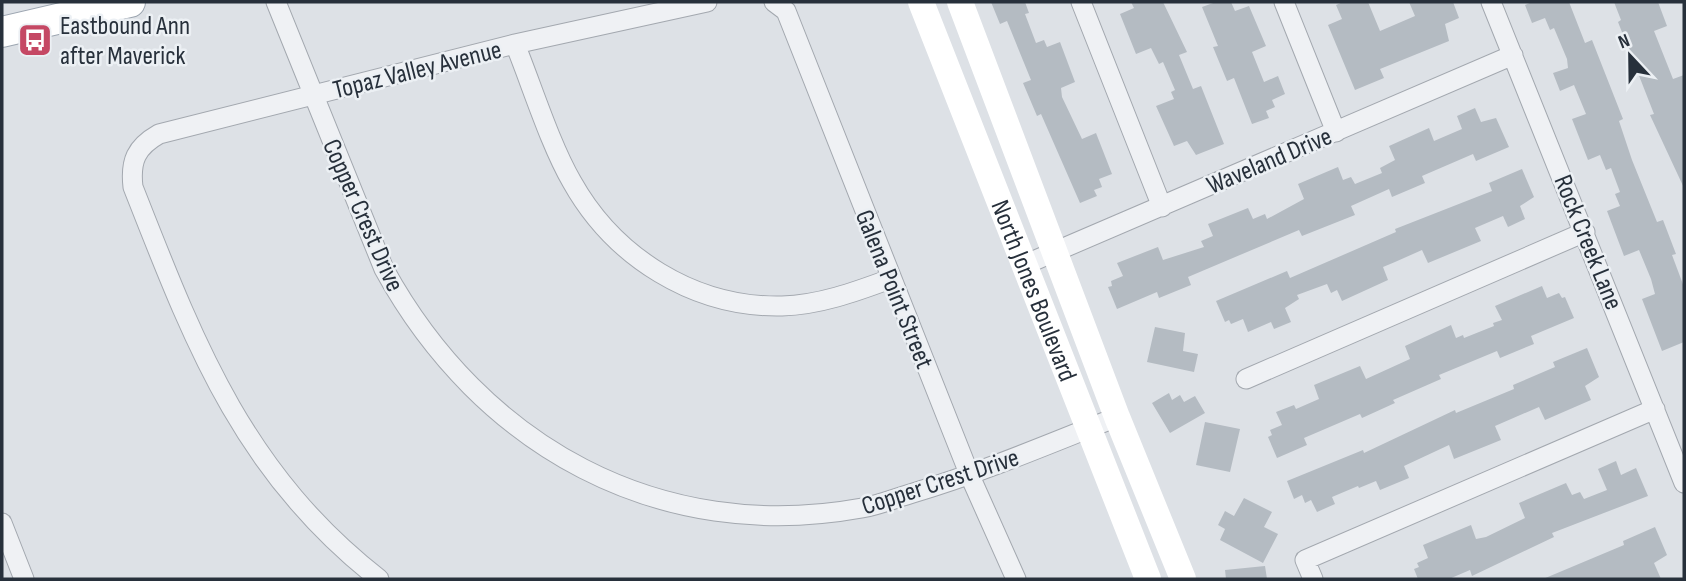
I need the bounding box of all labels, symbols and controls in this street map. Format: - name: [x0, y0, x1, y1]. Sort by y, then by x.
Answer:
- place label: Eastbound Ann after Maverick: [60, 11, 190, 72]
- bus stop icon: Eastbound Ann after Maverick: [16, 21, 54, 59]
- north arrow: [1595, 21, 1665, 91]
- text: N: [1615, 29, 1633, 54]
- street label: Topaz Valley Avenue: [330, 35, 505, 106]
- street label: Waveland Drive: [1202, 121, 1337, 202]
- street label: Copper Crest Drive: [315, 135, 410, 297]
- street label: Rock Creek Lane: [1547, 171, 1629, 315]
- street label: North Jones Boulevard: [983, 196, 1083, 386]
- street label: Galena Point Street: [848, 206, 940, 373]
- street label: Copper Crest Drive: [858, 442, 1023, 522]

